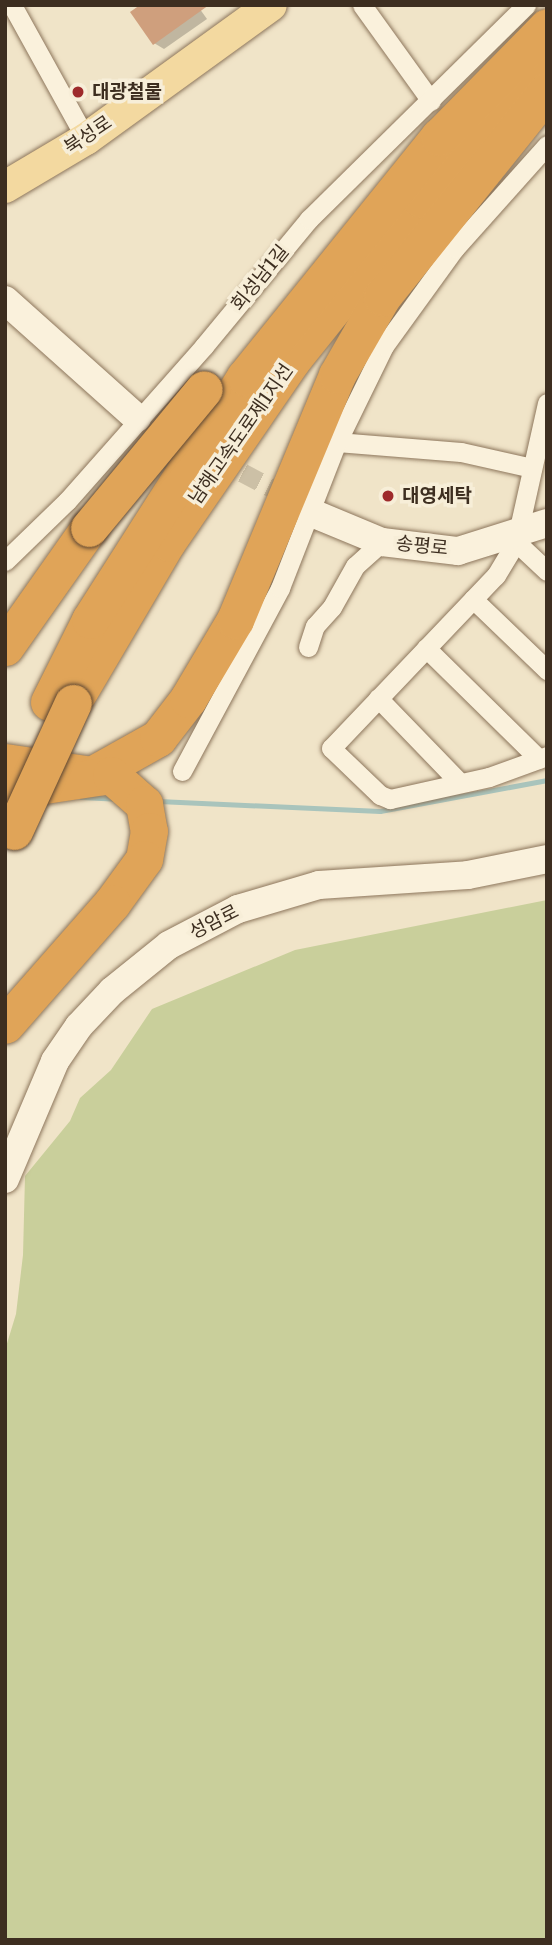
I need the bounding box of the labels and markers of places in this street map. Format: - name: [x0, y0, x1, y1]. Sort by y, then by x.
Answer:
- place label: 대광철물: [92, 81, 162, 103]
- marker: 대광철물: [70, 84, 86, 100]
- place label: 대영세탁: [402, 485, 472, 507]
- marker: 대영세탁: [380, 488, 396, 504]

